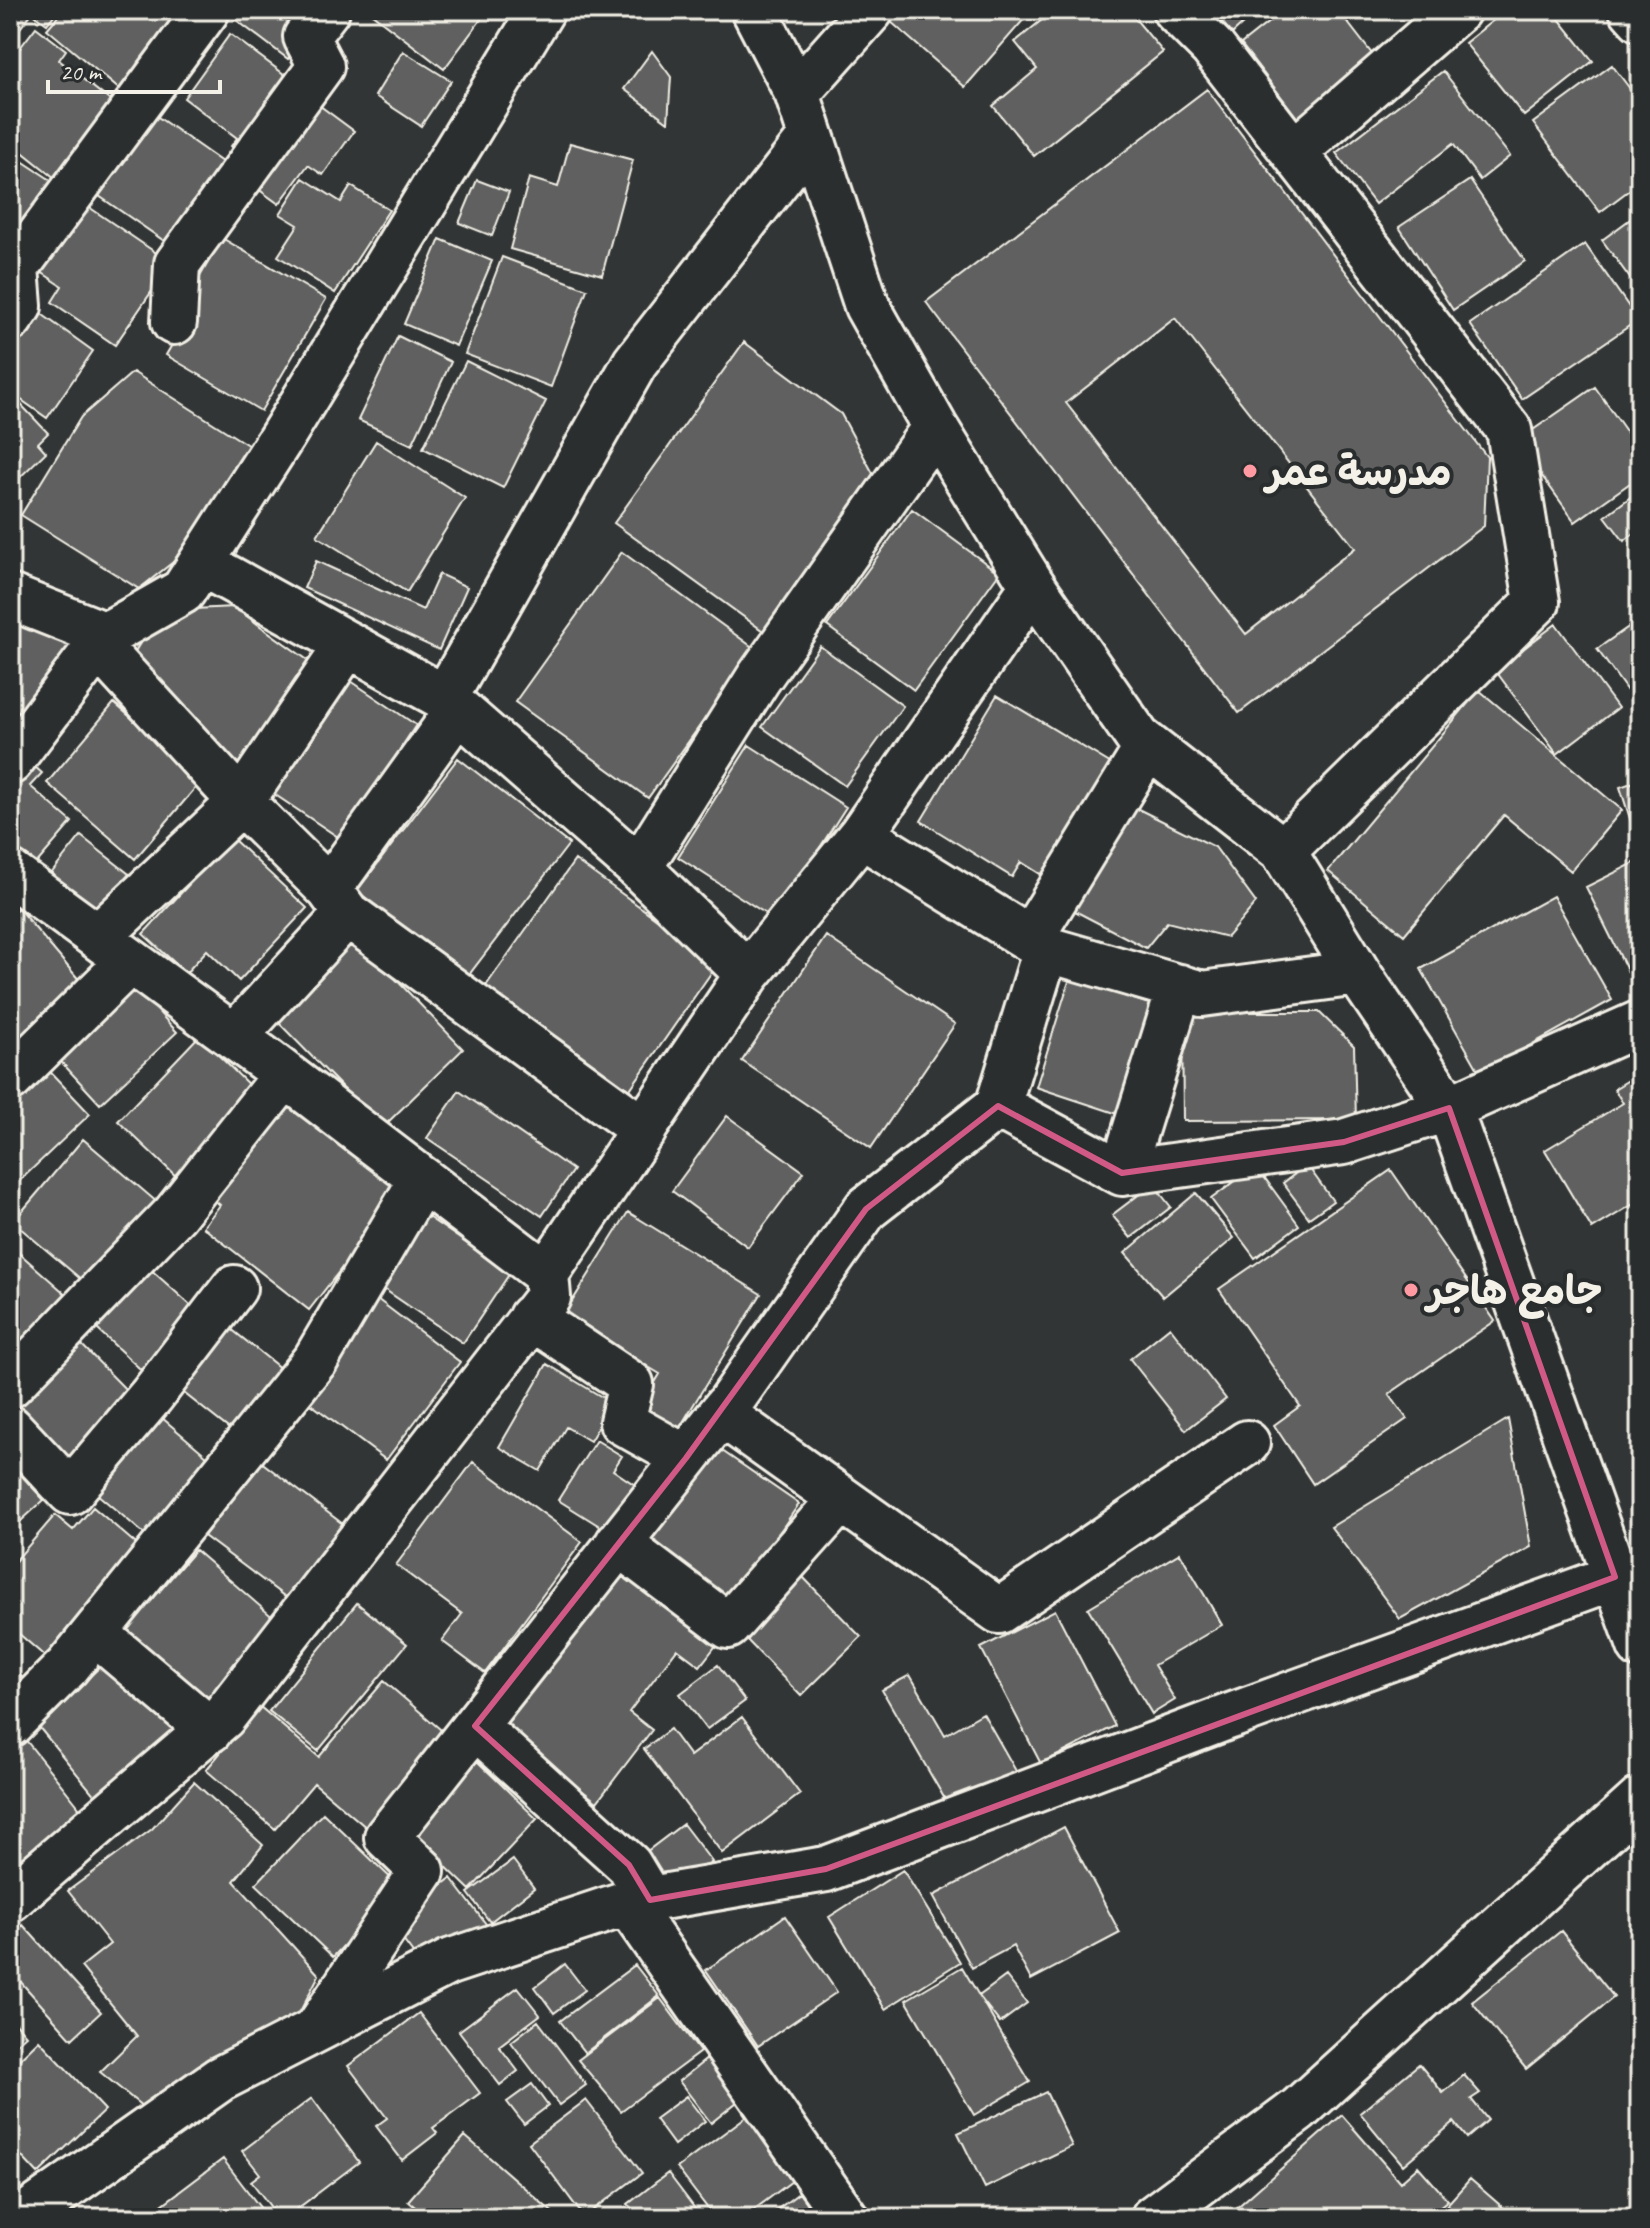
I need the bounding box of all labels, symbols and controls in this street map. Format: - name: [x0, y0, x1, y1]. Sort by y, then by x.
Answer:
- scale bar: [48, 44, 220, 94]
- text: 20 m: [60, 57, 103, 87]
- place label: مدرسة عمر: [1262, 447, 1452, 497]
- marker: مدرسة عمر: [1241, 462, 1259, 480]
- place label: جامع هاجر: [1423, 1266, 1602, 1319]
- marker: جامع هاجر: [1402, 1281, 1420, 1299]

